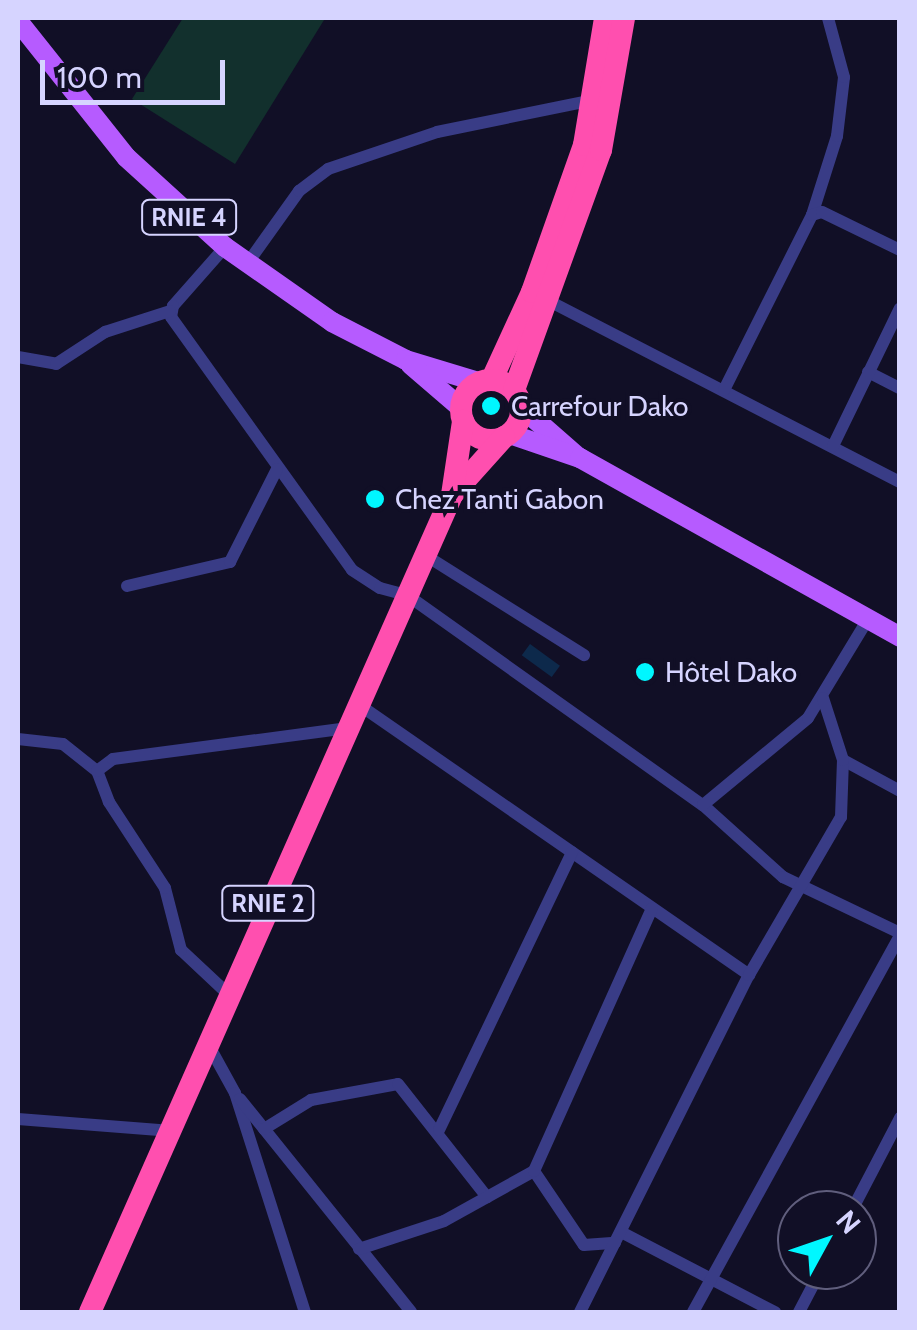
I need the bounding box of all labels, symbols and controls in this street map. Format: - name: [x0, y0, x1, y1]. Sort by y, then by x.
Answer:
- scale bar: [45, 40, 230, 102]
- text: 100 m: [57, 59, 142, 96]
- road number: RNIE 4: [139, 197, 239, 237]
- place label: Carrefour Dako: [511, 389, 688, 423]
- marker: Carrefour Dako: [480, 395, 502, 417]
- place label: Chez Tanti Gabon: [395, 482, 604, 516]
- marker: Chez Tanti Gabon: [364, 488, 386, 510]
- place label: Hôtel Dako: [665, 655, 797, 689]
- marker: Hôtel Dako: [634, 661, 656, 683]
- road number: RNIE 2: [220, 883, 316, 923]
- north arrow: [777, 1190, 877, 1290]
- text: N: [829, 1203, 868, 1241]

